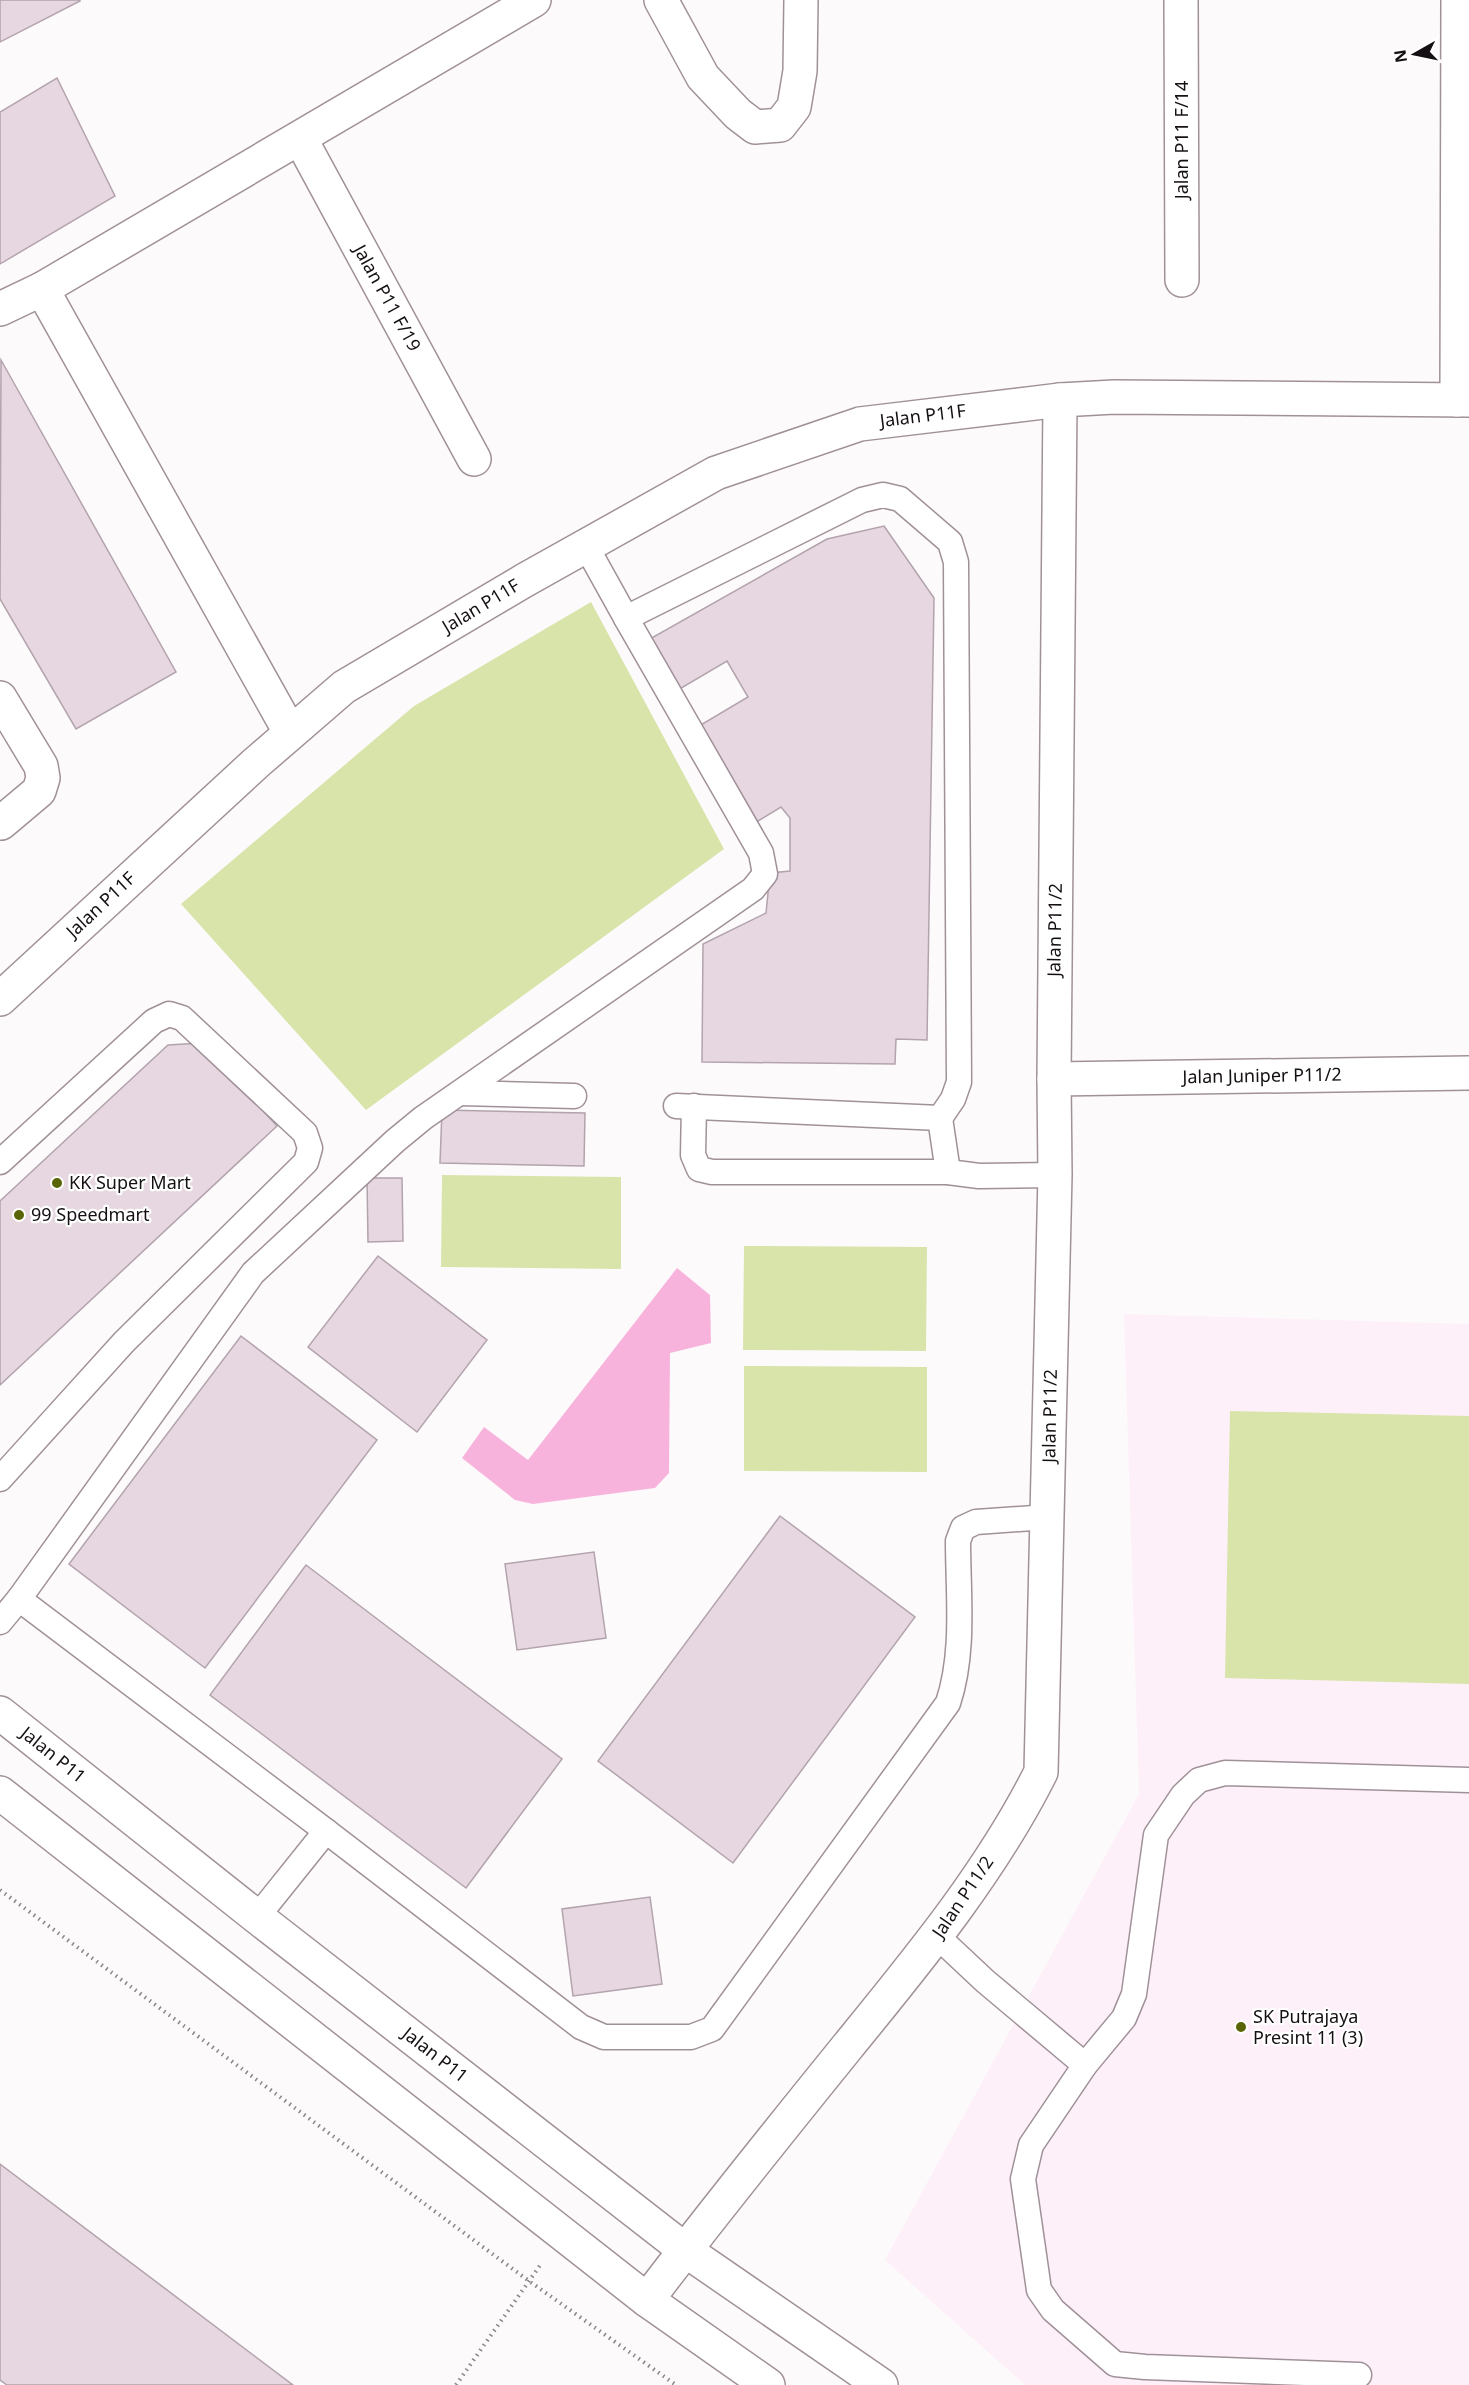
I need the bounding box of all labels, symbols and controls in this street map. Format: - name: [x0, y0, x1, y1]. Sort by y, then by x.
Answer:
- north arrow: [1385, 24, 1445, 84]
- text: N: [1388, 48, 1412, 64]
- street label: Jalan P11 F/14: [1169, 81, 1193, 201]
- street label: Jalan P11 F/19: [348, 238, 427, 355]
- street label: Jalan P11F: [877, 398, 967, 432]
- street label: Jalan P11F: [436, 573, 524, 639]
- street label: Jalan P11F: [59, 866, 140, 944]
- street label: Jalan P11/2: [1041, 883, 1067, 979]
- street label: Jalan Juniper P11/2: [1180, 1062, 1342, 1088]
- place label: KK Super Mart: [69, 1170, 191, 1194]
- marker: KK Super Mart: [50, 1176, 64, 1190]
- place label: 99 Speedmart: [31, 1202, 150, 1226]
- marker: 99 Speedmart: [12, 1208, 26, 1222]
- street label: Jalan P11/2: [1036, 1369, 1062, 1465]
- street label: Jalan P11: [15, 1719, 91, 1788]
- street label: Jalan P11/2: [925, 1851, 998, 1944]
- place label: SK Putrajaya Presint 11 (3): [1253, 2004, 1363, 2049]
- street label: Jalan P11: [396, 2020, 473, 2087]
- marker: SK Putrajaya Presint 11 (3): [1234, 2020, 1248, 2034]

